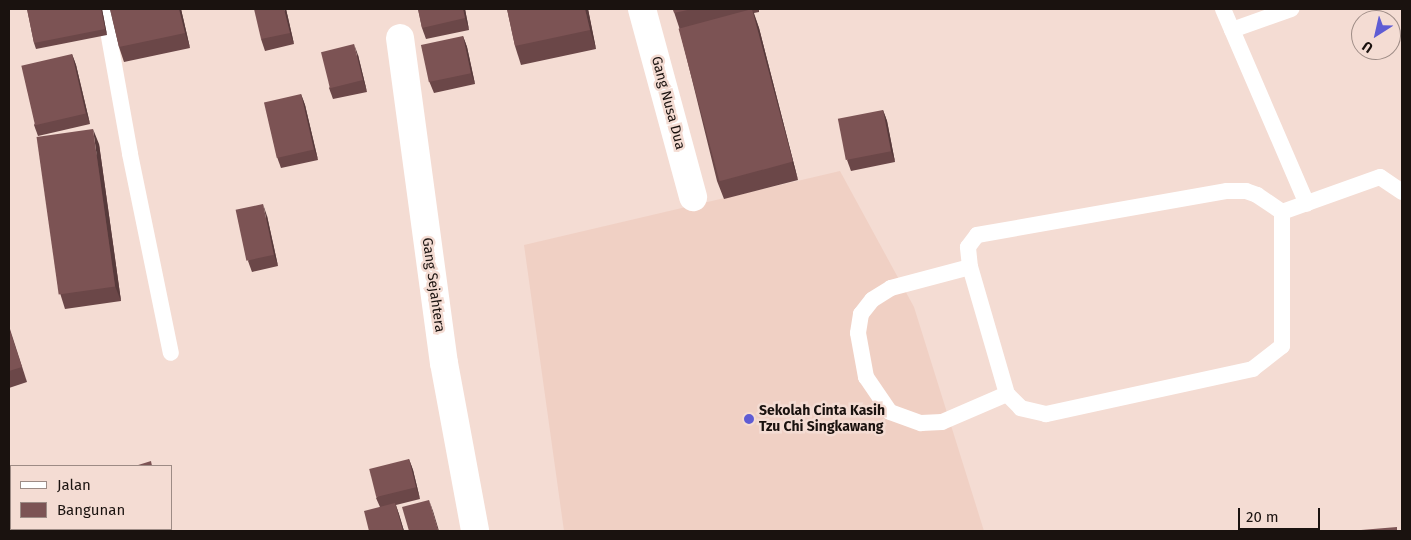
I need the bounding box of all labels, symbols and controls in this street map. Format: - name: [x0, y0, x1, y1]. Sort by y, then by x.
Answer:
- north arrow: [1351, 10, 1401, 60]
- text: U: [1359, 37, 1376, 56]
- street label: Gang Nusa Dua: [647, 55, 689, 151]
- street label: Gang Sejahtera: [418, 236, 448, 334]
- place label: Sekolah Cinta Kasih Tzu Chi Singkawang: [759, 403, 885, 436]
- marker: Sekolah Cinta Kasih Tzu Chi Singkawang: [743, 413, 755, 425]
- legend: [10, 465, 172, 530]
- text: Jalan: [57, 476, 91, 494]
- scale bar: [1241, 498, 1324, 530]
- text: Bangunan: [57, 501, 125, 519]
- text: 20 m: [1246, 508, 1279, 526]

